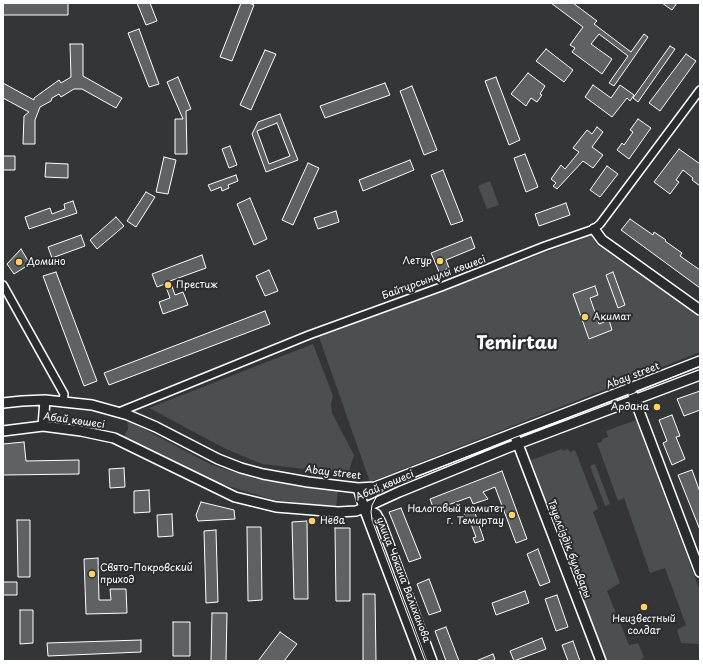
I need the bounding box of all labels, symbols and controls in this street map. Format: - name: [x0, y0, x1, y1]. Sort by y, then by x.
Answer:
- street label: Байтұрсынұлы көшесі: [380, 254, 488, 302]
- place label: Летур: [402, 255, 432, 267]
- place label: Домино: [27, 256, 66, 268]
- marker: Летур: [435, 256, 445, 266]
- marker: Домино: [14, 257, 24, 267]
- place label: Престиж: [176, 279, 217, 291]
- marker: Престиж: [163, 280, 173, 290]
- place label: Акимат: [593, 311, 631, 323]
- marker: Акимат: [580, 312, 590, 322]
- district label: Temirtau: [476, 333, 558, 355]
- street label: Abay street: [605, 360, 661, 392]
- place label: Ардана: [611, 401, 649, 413]
- marker: Ардана: [652, 402, 662, 412]
- street label: Абай көшесі: [42, 411, 106, 431]
- street label: Abay street: [304, 464, 362, 482]
- street label: Абай көшесі: [354, 468, 416, 504]
- street label: Тәуелсіздік бульвары: [545, 498, 593, 600]
- place label: Налоговый комитет г. Темиртау: [407, 503, 504, 526]
- marker: Налоговый комитет г. Темиртау: [507, 510, 517, 520]
- place label: Нева: [320, 515, 345, 527]
- marker: Нева: [307, 516, 317, 526]
- street label: улица Чокана Валиханова: [374, 516, 432, 644]
- place label: Свято-Покровский приход: [100, 562, 193, 586]
- marker: Свято-Покровский приход: [87, 569, 97, 579]
- marker: Неизвестный солдат: [639, 602, 649, 612]
- place label: Неизвестный солдат: [612, 613, 676, 636]

